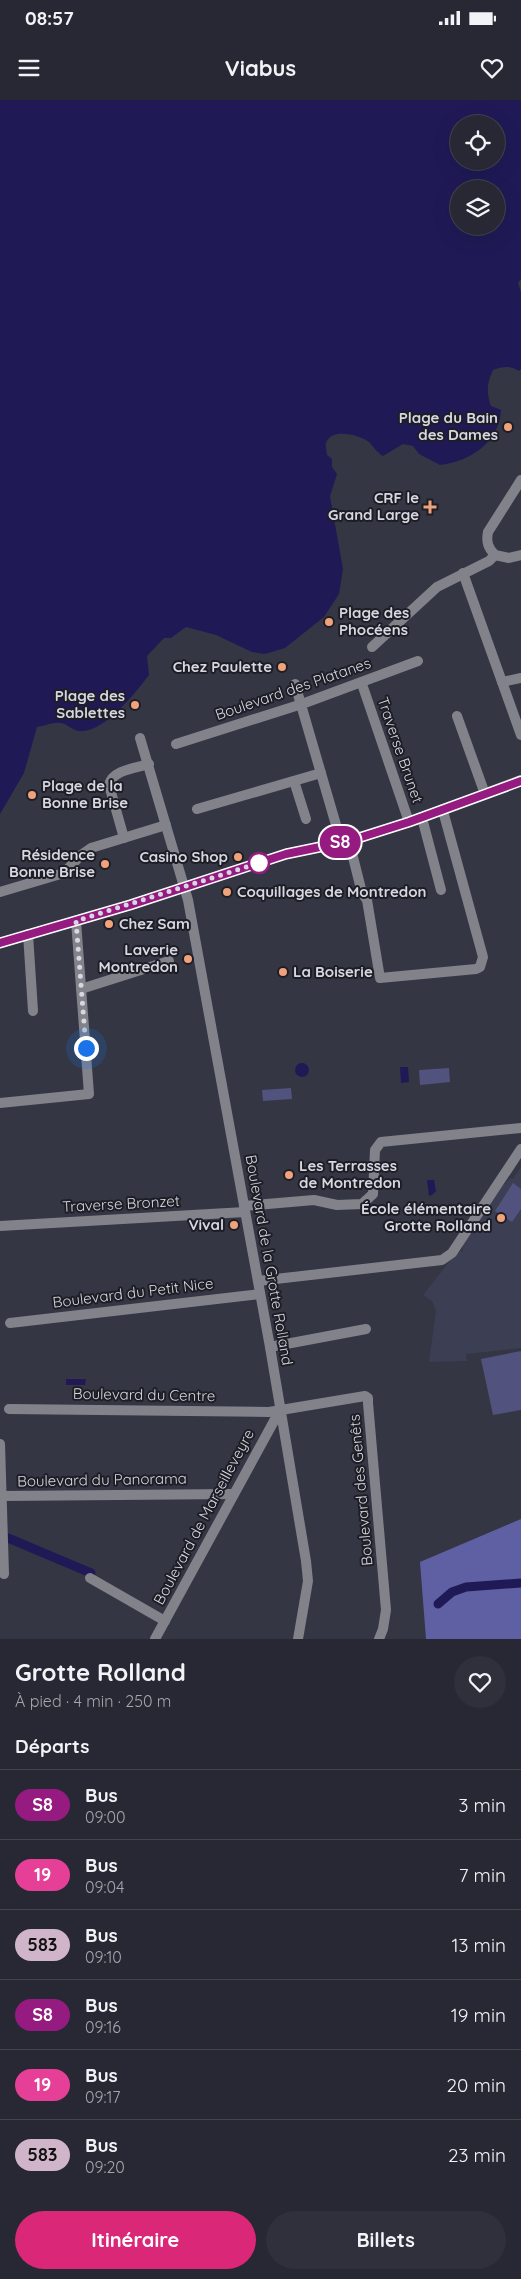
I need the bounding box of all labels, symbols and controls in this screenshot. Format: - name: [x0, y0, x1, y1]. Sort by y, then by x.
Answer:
- text: 08:57: [25, 6, 74, 30]
- icon: menu: [15, 54, 43, 82]
- text: Viabus: [225, 54, 296, 82]
- icon: heart: [478, 54, 506, 82]
- map controls: [450, 115, 505, 235]
- button: locate: [450, 115, 505, 170]
- button: layers: [450, 180, 505, 235]
- place label: Plage du Bain des Dames: [399, 408, 498, 444]
- marker: Plage du Bain des Dames: [502, 421, 514, 433]
- place label: CRF le Grand Large: [328, 488, 419, 524]
- marker: CRF le Grand Large: [423, 500, 437, 514]
- place label: Plage des Phocéens: [339, 603, 409, 639]
- marker: Plage des Phocéens: [323, 616, 335, 628]
- street label: Boulevard des Platanes: [213, 653, 373, 724]
- place label: Chez Paulette: [173, 657, 272, 676]
- marker: Chez Paulette: [276, 661, 288, 673]
- place label: Plage des Sablettes: [55, 686, 125, 722]
- street label: Traverse Brunet: [373, 694, 427, 805]
- marker: Plage des Sablettes: [129, 699, 141, 711]
- place label: Plage de la Bonne Brise: [42, 776, 128, 812]
- marker: Plage de la Bonne Brise: [26, 789, 38, 801]
- line badge: S8: [318, 826, 362, 858]
- text: S8: [330, 830, 350, 853]
- place label: Résidence Bonne Brise: [9, 845, 95, 881]
- place label: Casino Shop: [139, 847, 228, 866]
- marker: Casino Shop: [232, 851, 244, 863]
- unlabelled marker: [248, 852, 270, 874]
- marker: Résidence Bonne Brise: [99, 858, 111, 870]
- place label: Coquillages de Montredon: [237, 882, 427, 901]
- marker: Coquillages de Montredon: [221, 886, 233, 898]
- place label: Chez Sam: [119, 914, 190, 933]
- marker: Chez Sam: [103, 918, 115, 930]
- place label: Laverie Montredon: [99, 940, 178, 976]
- marker: Laverie Montredon: [182, 953, 194, 965]
- place label: La Boiserie: [293, 962, 373, 981]
- marker: La Boiserie: [277, 966, 289, 978]
- your location: [74, 1036, 99, 1061]
- street label: Boulevard de la Grotte Rolland: [242, 1153, 297, 1367]
- place label: Les Terrasses de Montredon: [299, 1156, 401, 1192]
- marker: Les Terrasses de Montredon: [283, 1169, 295, 1181]
- street label: Traverse Bronzet: [62, 1191, 180, 1216]
- place label: École élémentaire Grotte Rolland: [361, 1199, 491, 1235]
- marker: École élémentaire Grotte Rolland: [495, 1212, 507, 1224]
- place label: Vival: [188, 1215, 224, 1234]
- marker: Vival: [228, 1219, 240, 1231]
- street label: Boulevard du Petit Nice: [52, 1273, 214, 1312]
- street label: Boulevard du Centre: [73, 1384, 215, 1405]
- street label: Boulevard des Genêts: [344, 1414, 377, 1567]
- street label: Boulevard de Marseilleveyre: [149, 1426, 258, 1608]
- street label: Boulevard du Panorama: [17, 1469, 187, 1490]
- button: heart: [454, 1656, 506, 1708]
- text: Grotte Rolland: [15, 1657, 186, 1687]
- text: À pied · 4 min · 250 m: [15, 1691, 171, 1711]
- text: Départs: [15, 1734, 89, 1758]
- text: Bus: [85, 1783, 118, 1807]
- text: S8: [32, 1793, 53, 1816]
- text: 3 min: [458, 1793, 506, 1817]
- text: 09:00: [85, 1807, 125, 1827]
- text: Bus: [85, 1853, 118, 1877]
- text: 19: [34, 1863, 51, 1886]
- text: 7 min: [459, 1863, 506, 1887]
- text: 09:04: [85, 1877, 124, 1897]
- text: Bus: [85, 1923, 118, 1947]
- text: 583: [28, 1933, 57, 1956]
- text: 13 min: [451, 1933, 506, 1957]
- text: 09:10: [85, 1947, 122, 1967]
- text: Bus: [85, 1993, 118, 2017]
- text: S8: [32, 2003, 53, 2026]
- text: 19 min: [451, 2003, 506, 2027]
- text: 09:16: [85, 2017, 121, 2037]
- text: Bus: [85, 2063, 118, 2087]
- text: 19: [34, 2073, 51, 2096]
- text: 20 min: [447, 2073, 506, 2097]
- text: 09:17: [85, 2087, 121, 2107]
- text: Bus: [85, 2133, 118, 2157]
- text: 583: [28, 2143, 57, 2166]
- text: 23 min: [448, 2143, 506, 2167]
- text: 09:20: [85, 2157, 125, 2177]
- button: Itinéraire: [15, 2211, 256, 2269]
- button: Billets: [266, 2211, 506, 2269]

